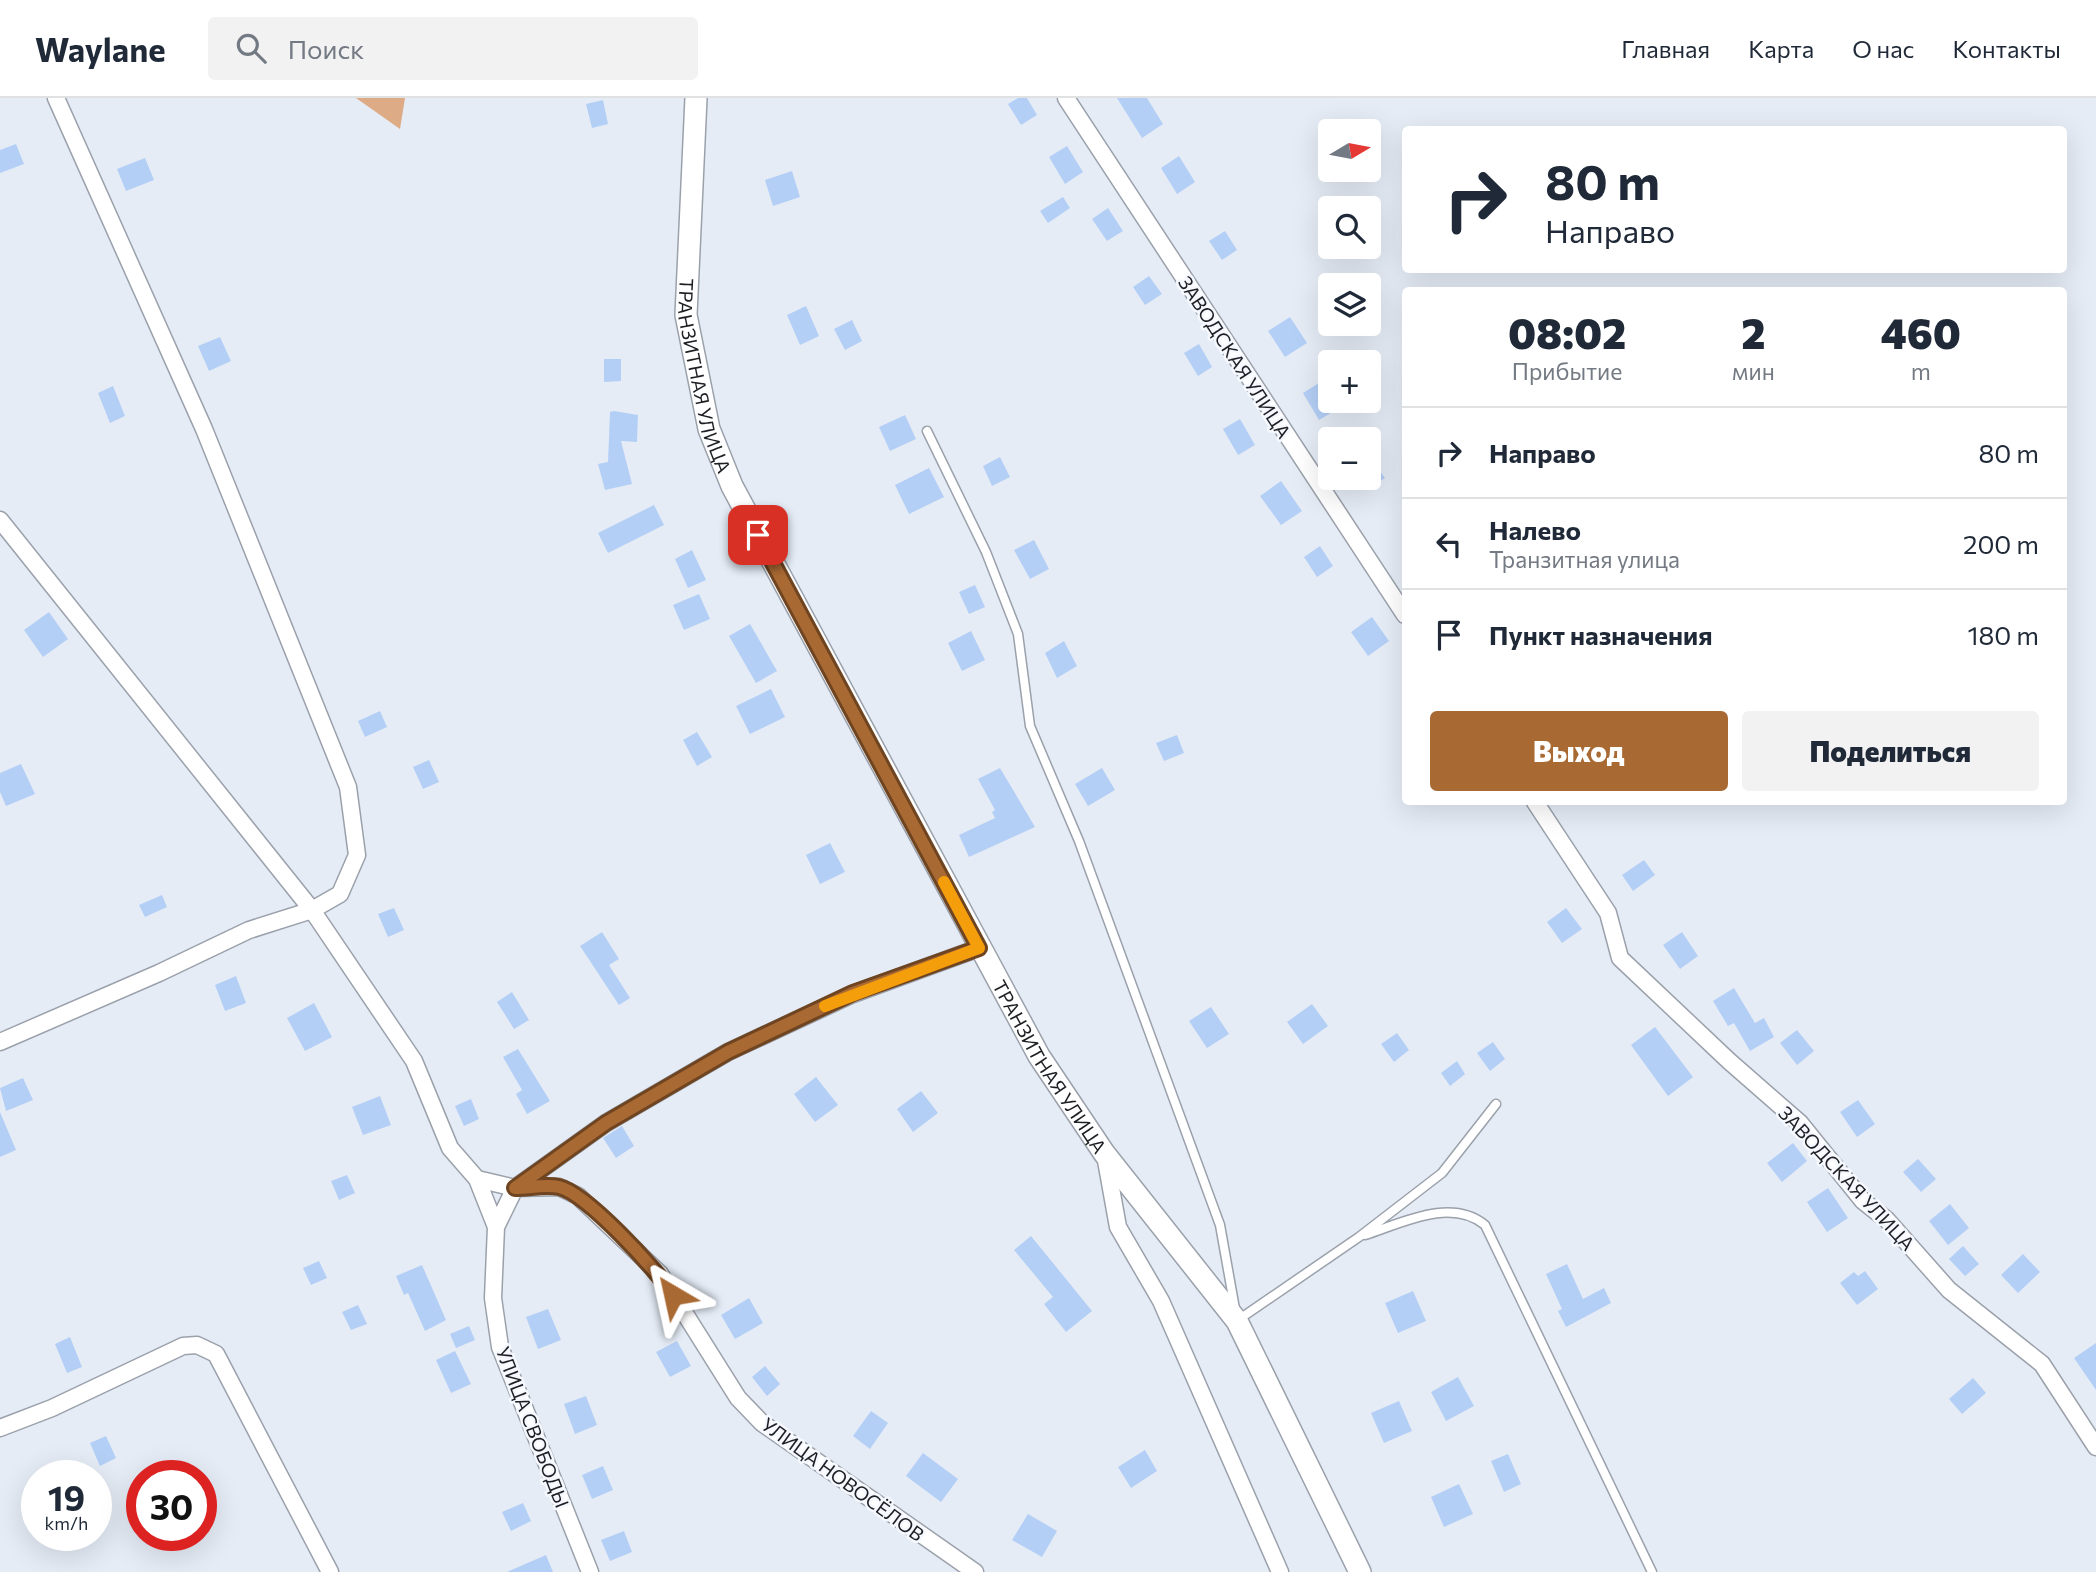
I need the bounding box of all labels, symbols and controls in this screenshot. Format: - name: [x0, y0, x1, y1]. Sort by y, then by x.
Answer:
- search box: [208, 17, 698, 80]
- text: Waylane: [35, 28, 166, 69]
- icon: search: [232, 29, 270, 67]
- text: Поиск: [288, 33, 364, 64]
- text: Главная: [1621, 34, 1710, 63]
- text: Карта: [1748, 34, 1814, 63]
- text: О нас: [1852, 34, 1914, 63]
- text: Контакты: [1952, 34, 2061, 63]
- north arrow: [1318, 119, 1381, 182]
- map controls: [1318, 119, 1381, 490]
- text: 80 m: [1545, 150, 1660, 210]
- icon: right: [1430, 154, 1521, 245]
- button: search: [1318, 196, 1381, 259]
- text: Направо: [1545, 210, 1675, 250]
- street label: ЗАВОДСКАЯ УЛИЦА: [1174, 272, 1296, 442]
- button: layers: [1318, 273, 1381, 336]
- street label: ТРАНЗИТНАЯ УЛИЦА: [675, 278, 737, 476]
- text: 08:02: [1508, 306, 1626, 358]
- text: 2: [1741, 306, 1766, 358]
- text: 460: [1881, 306, 1961, 358]
- button: +: [1318, 350, 1381, 413]
- text: Прибытие: [1512, 357, 1622, 385]
- text: мин: [1732, 357, 1775, 385]
- text: m: [1911, 357, 1931, 385]
- button: −: [1318, 427, 1381, 490]
- icon: right: [1430, 434, 1468, 472]
- text: Направо: [1489, 437, 1596, 468]
- text: 80 m: [1979, 437, 2039, 468]
- pin: [728, 505, 788, 565]
- text: Налево: [1489, 514, 1581, 545]
- icon: arrive: [739, 516, 777, 554]
- icon: left: [1430, 525, 1468, 563]
- text: 200 m: [1963, 528, 2039, 559]
- text: Транзитная улица: [1489, 545, 1680, 573]
- icon: arrive: [1430, 616, 1468, 654]
- text: Пункт назначения: [1489, 619, 1713, 650]
- text: 180 m: [1967, 619, 2039, 650]
- button: Выход: [1430, 711, 1728, 791]
- button: Поделиться: [1742, 711, 2039, 791]
- street label: ТРАНЗИТНАЯ УЛИЦА: [989, 976, 1112, 1157]
- street label: ЗАВОДСКАЯ УЛИЦА: [1774, 1101, 1920, 1255]
- position arrow: [636, 1258, 710, 1332]
- street label: УЛИЦА СВОБОДЫ: [492, 1343, 574, 1511]
- street label: УЛИЦА НОВОСЁЛОВ: [757, 1412, 929, 1546]
- speed limit sign: 30: [126, 1460, 217, 1551]
- text: 19: [48, 1475, 85, 1518]
- text: km/h: [45, 1512, 88, 1534]

